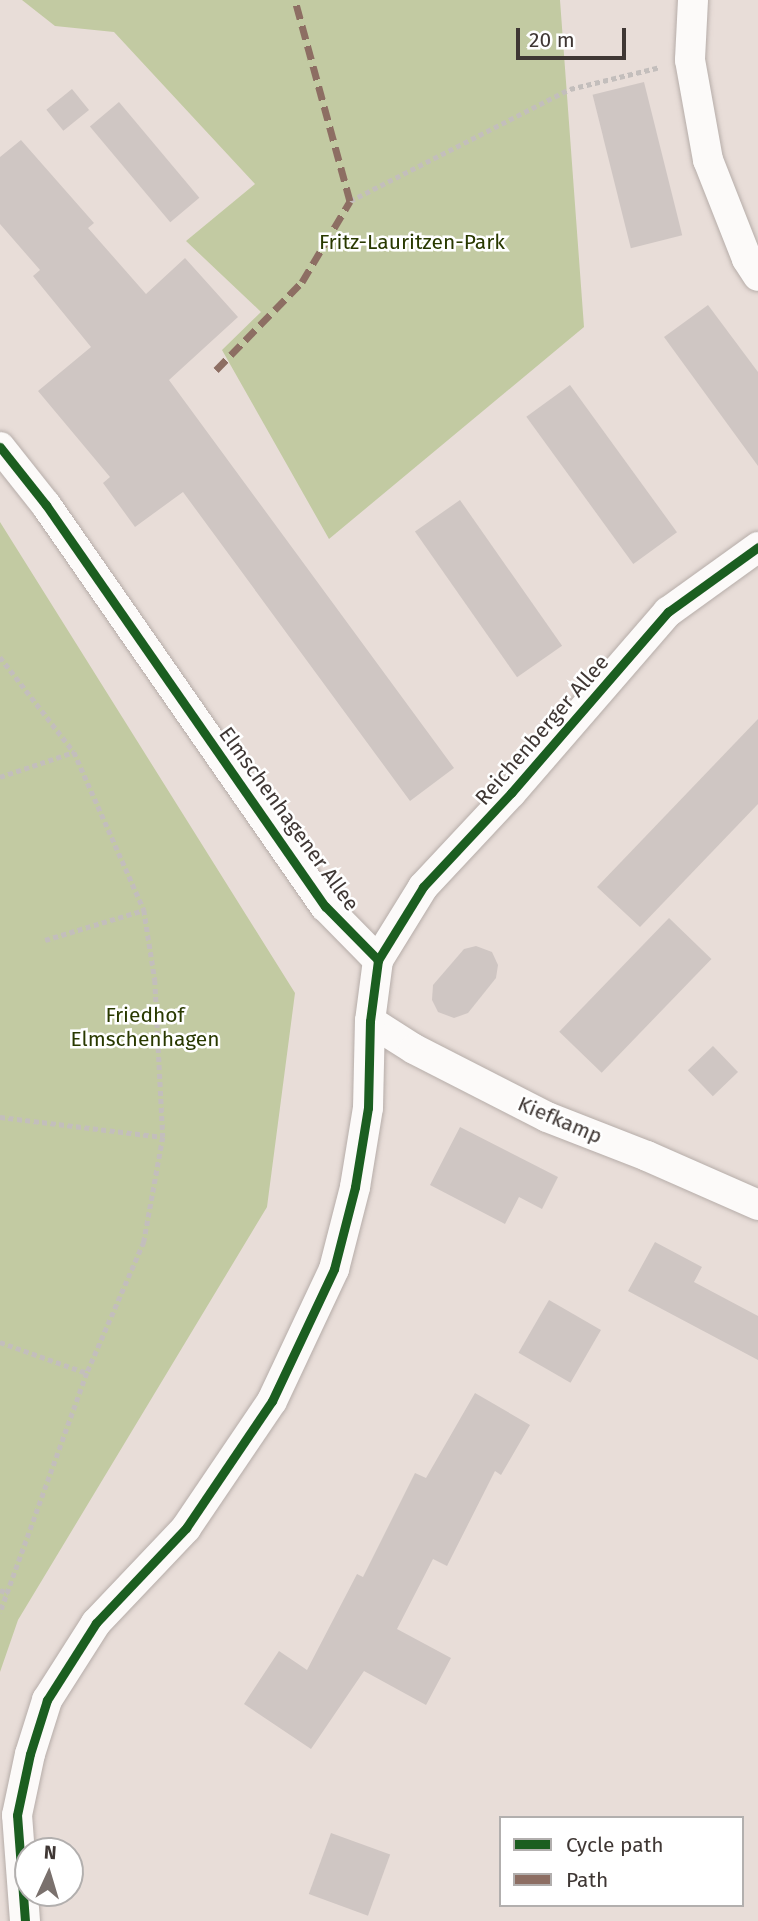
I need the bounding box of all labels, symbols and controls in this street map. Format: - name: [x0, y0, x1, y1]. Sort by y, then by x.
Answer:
- scale bar: [520, 14, 630, 58]
- text: 20 m: [529, 27, 575, 53]
- park label: Fritz-Lauritzen-Park: [319, 229, 505, 255]
- street label: Reichenberger Allee: [470, 650, 614, 810]
- street label: Elmschenhagener Allee: [214, 722, 364, 916]
- park label: Friedhof Elmschenhagen: [71, 1002, 219, 1052]
- street label: Kiefkamp: [514, 1091, 606, 1149]
- legend: [499, 1816, 744, 1907]
- text: Cycle path: [566, 1832, 664, 1858]
- north arrow: [14, 1837, 84, 1907]
- text: N: [43, 1841, 57, 1864]
- text: Path: [566, 1867, 608, 1893]

